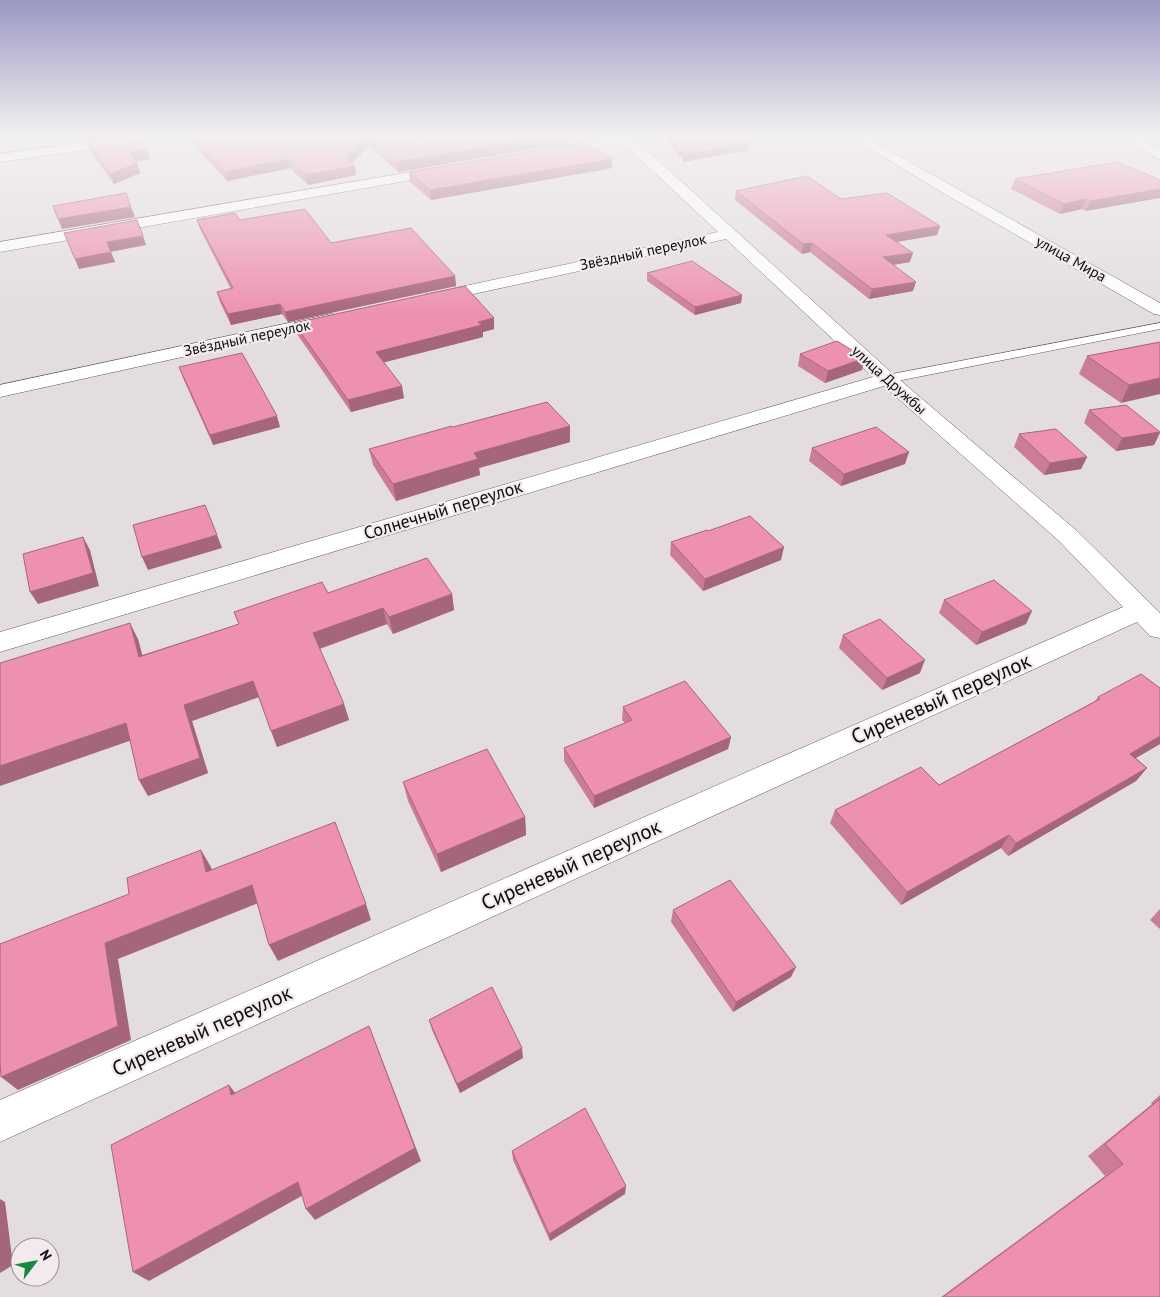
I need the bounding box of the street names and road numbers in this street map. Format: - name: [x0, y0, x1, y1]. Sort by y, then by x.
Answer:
- street label: Звёздный переулок: [578, 229, 709, 274]
- street label: улица Мира: [1033, 231, 1110, 286]
- street label: Звёздный переулок: [182, 315, 313, 360]
- street label: улица Дружбы: [848, 341, 931, 418]
- street label: Солнечный переулок: [361, 474, 525, 545]
- street label: Сиреневый переулок: [847, 647, 1035, 750]
- street label: Сиреневый переулок: [477, 813, 665, 916]
- street label: Сиреневый переулок: [108, 979, 296, 1082]

